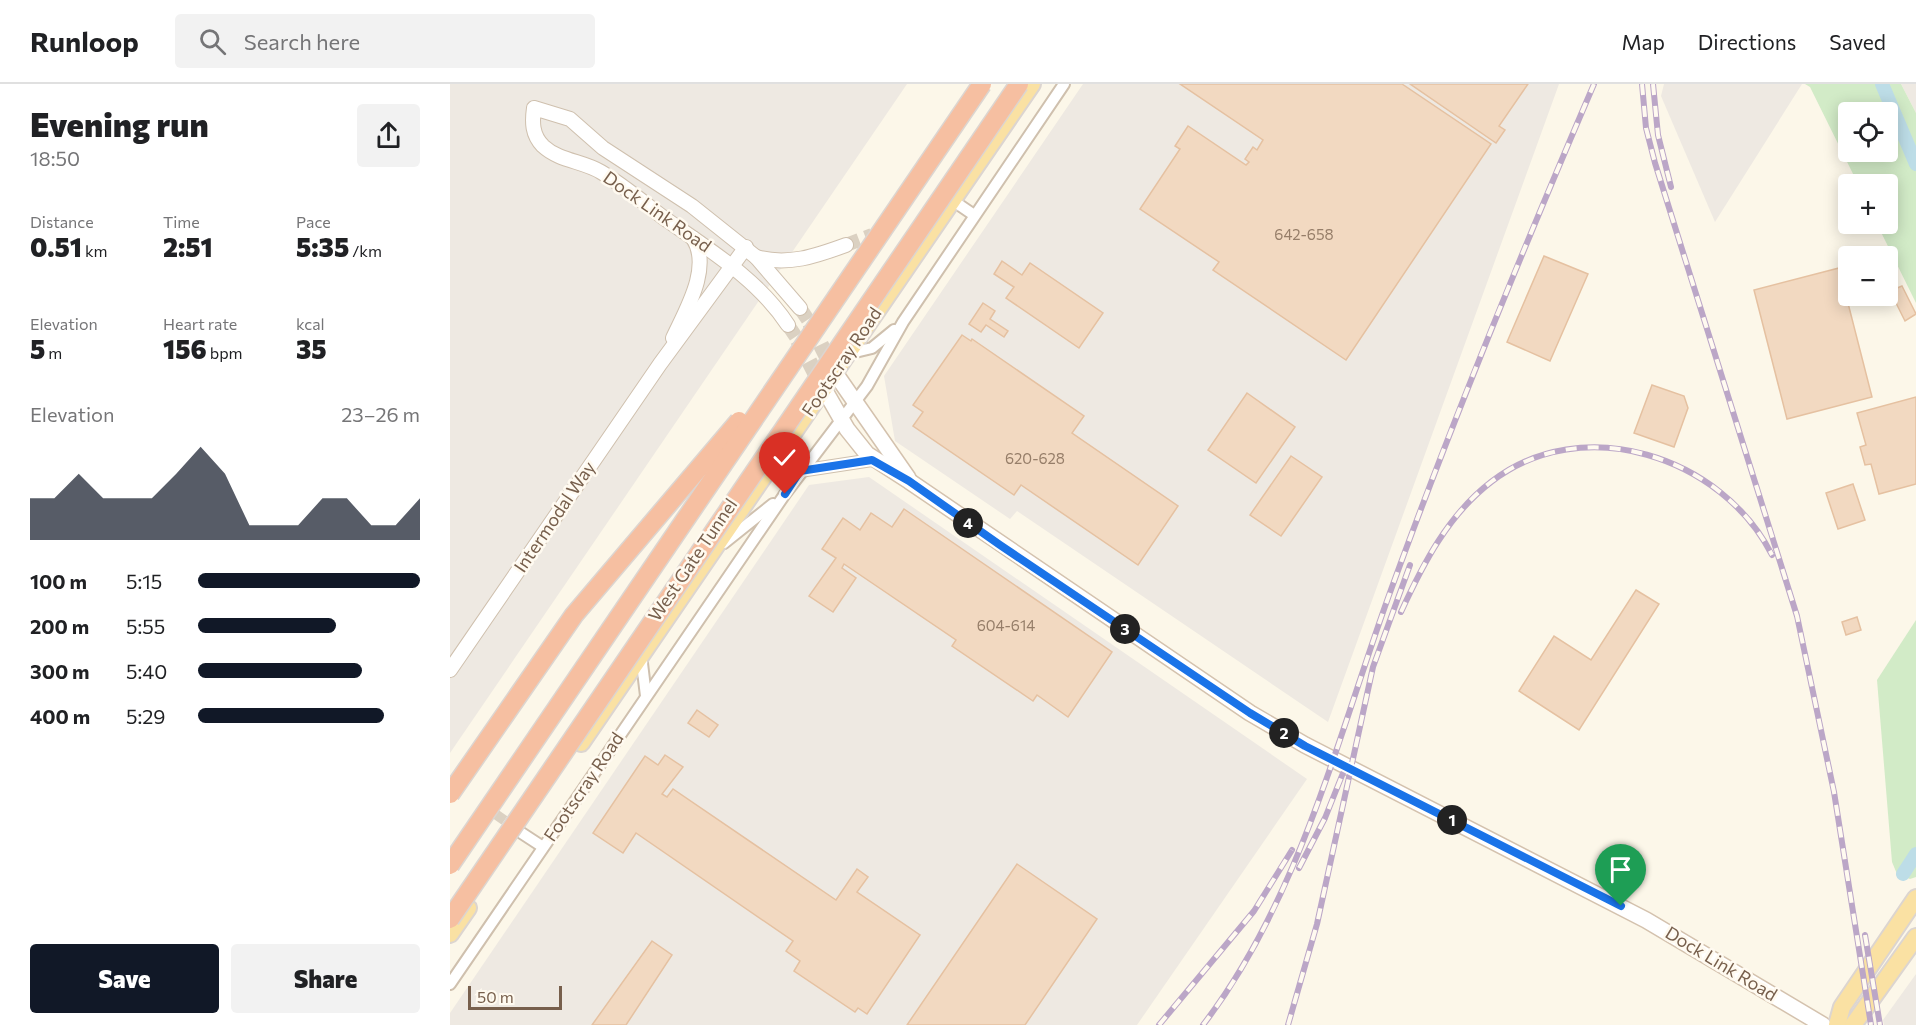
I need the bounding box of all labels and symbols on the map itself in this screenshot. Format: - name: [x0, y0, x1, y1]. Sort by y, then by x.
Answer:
- street label: Dock Link Road: [599, 166, 716, 257]
- house number: 642-658: [1274, 225, 1334, 243]
- street label: Footscray Road: [797, 303, 886, 420]
- pin: [759, 432, 810, 494]
- house number: 620-628: [1005, 449, 1065, 467]
- street label: Intermodal Way: [509, 457, 600, 576]
- street label: West Gate Tunnel: [643, 494, 741, 625]
- pin: 4: [953, 508, 983, 538]
- pin: 3: [1110, 614, 1140, 644]
- house number: 604-614: [977, 616, 1035, 634]
- pin: 2: [1269, 718, 1299, 748]
- street label: Footscray Road: [539, 728, 628, 845]
- pin: 1: [1437, 805, 1467, 835]
- pin: [1595, 844, 1646, 906]
- street label: Dock Link Road: [1662, 921, 1781, 1005]
- scale bar: [468, 983, 562, 1010]

